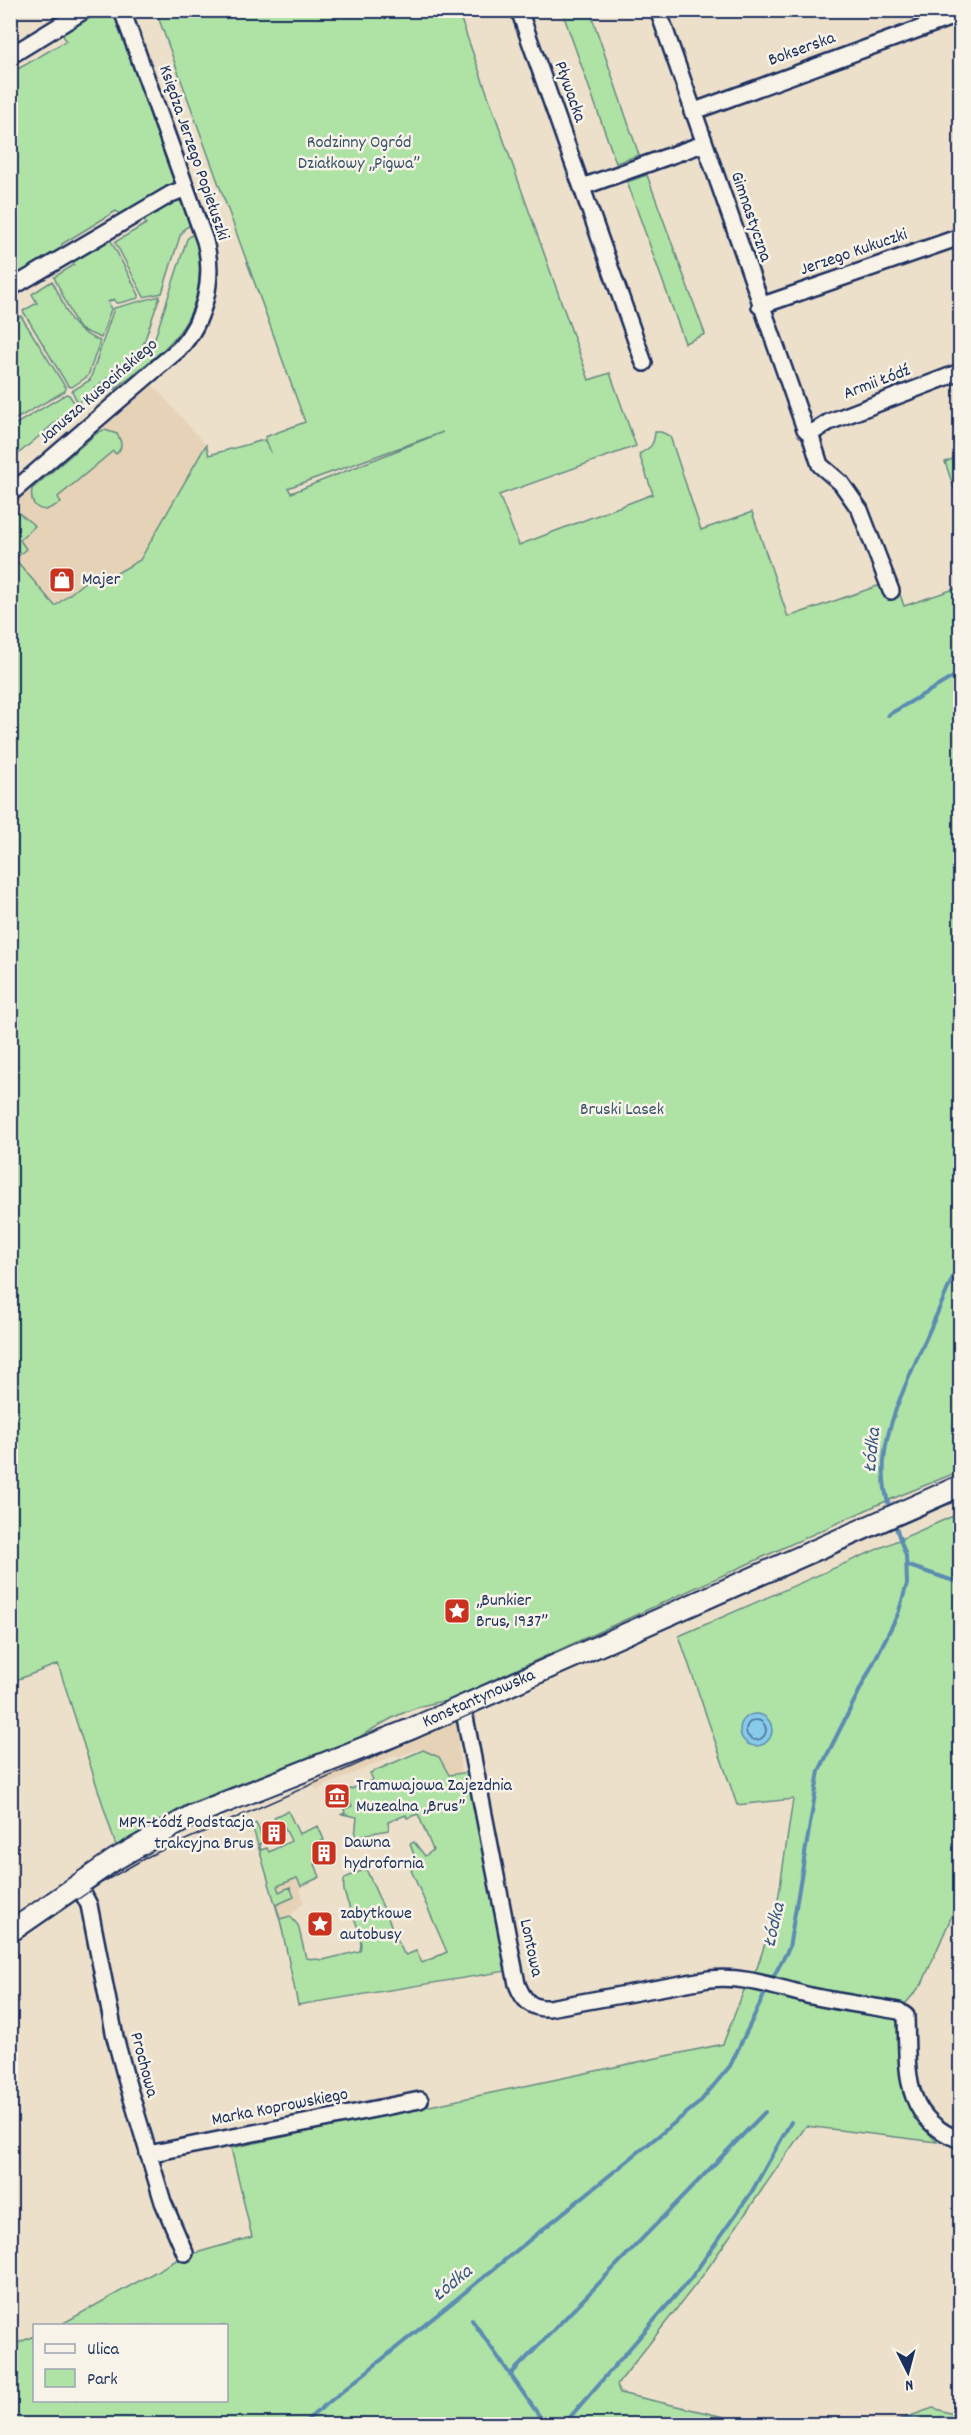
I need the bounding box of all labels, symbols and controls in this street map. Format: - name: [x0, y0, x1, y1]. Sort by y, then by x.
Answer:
- street label: Bokserska: [765, 26, 839, 74]
- street label: Pływacka: [546, 58, 592, 126]
- street label: Księdza Jerzego Popiełuszki: [151, 62, 235, 244]
- park label: Rodzinny Ogród Działkowy „Pigwa”: [298, 131, 420, 177]
- street label: Gimnastyczna: [723, 169, 777, 266]
- street label: Jerzego Kukuczki: [797, 223, 911, 283]
- street label: Janusza Kusocińskiego: [34, 333, 164, 451]
- street label: Armii Łódź: [840, 359, 915, 407]
- shop icon: Majer: [47, 565, 77, 595]
- place label: Majer: [82, 568, 121, 593]
- park label: Bruski Lasek: [580, 1098, 664, 1123]
- water label: Łódka: [857, 1425, 889, 1473]
- place label: „Bunkier Brus, 1937”: [476, 1589, 548, 1635]
- place icon: „Bunkier Brus, 1937”: [442, 1596, 472, 1626]
- street label: Konstantynowska: [419, 1663, 540, 1735]
- place label: Tramwajowa Zajezdnia Muzealna „Brus”: [356, 1774, 513, 1820]
- museum icon: Tramwajowa Zajezdnia Muzealna „Brus”: [322, 1781, 352, 1811]
- place label: MPK-Łódź Podstacja trakcyjna Brus: [119, 1811, 255, 1857]
- building icon: MPK-Łódź Podstacja trakcyjna Brus: [259, 1818, 289, 1848]
- place label: Dawna hydrofornia: [344, 1831, 424, 1877]
- building icon: Dawna hydrofornia: [309, 1838, 339, 1868]
- water label: Łódka: [756, 1899, 794, 1950]
- place label: zabytkowe autobusy: [340, 1902, 412, 1948]
- place icon: zabytkowe autobusy: [305, 1909, 335, 1939]
- street label: Lontowa: [512, 1917, 548, 1980]
- street label: Prochowa: [122, 2030, 164, 2101]
- street label: Marka Koprowskiego: [210, 2083, 350, 2133]
- water label: Łódka: [427, 2258, 480, 2309]
- legend: [33, 2324, 228, 2402]
- text: Ulica: [87, 2338, 119, 2363]
- north arrow: [878, 2342, 938, 2402]
- text: Park: [87, 2368, 118, 2393]
- text: N: [904, 2373, 914, 2396]

